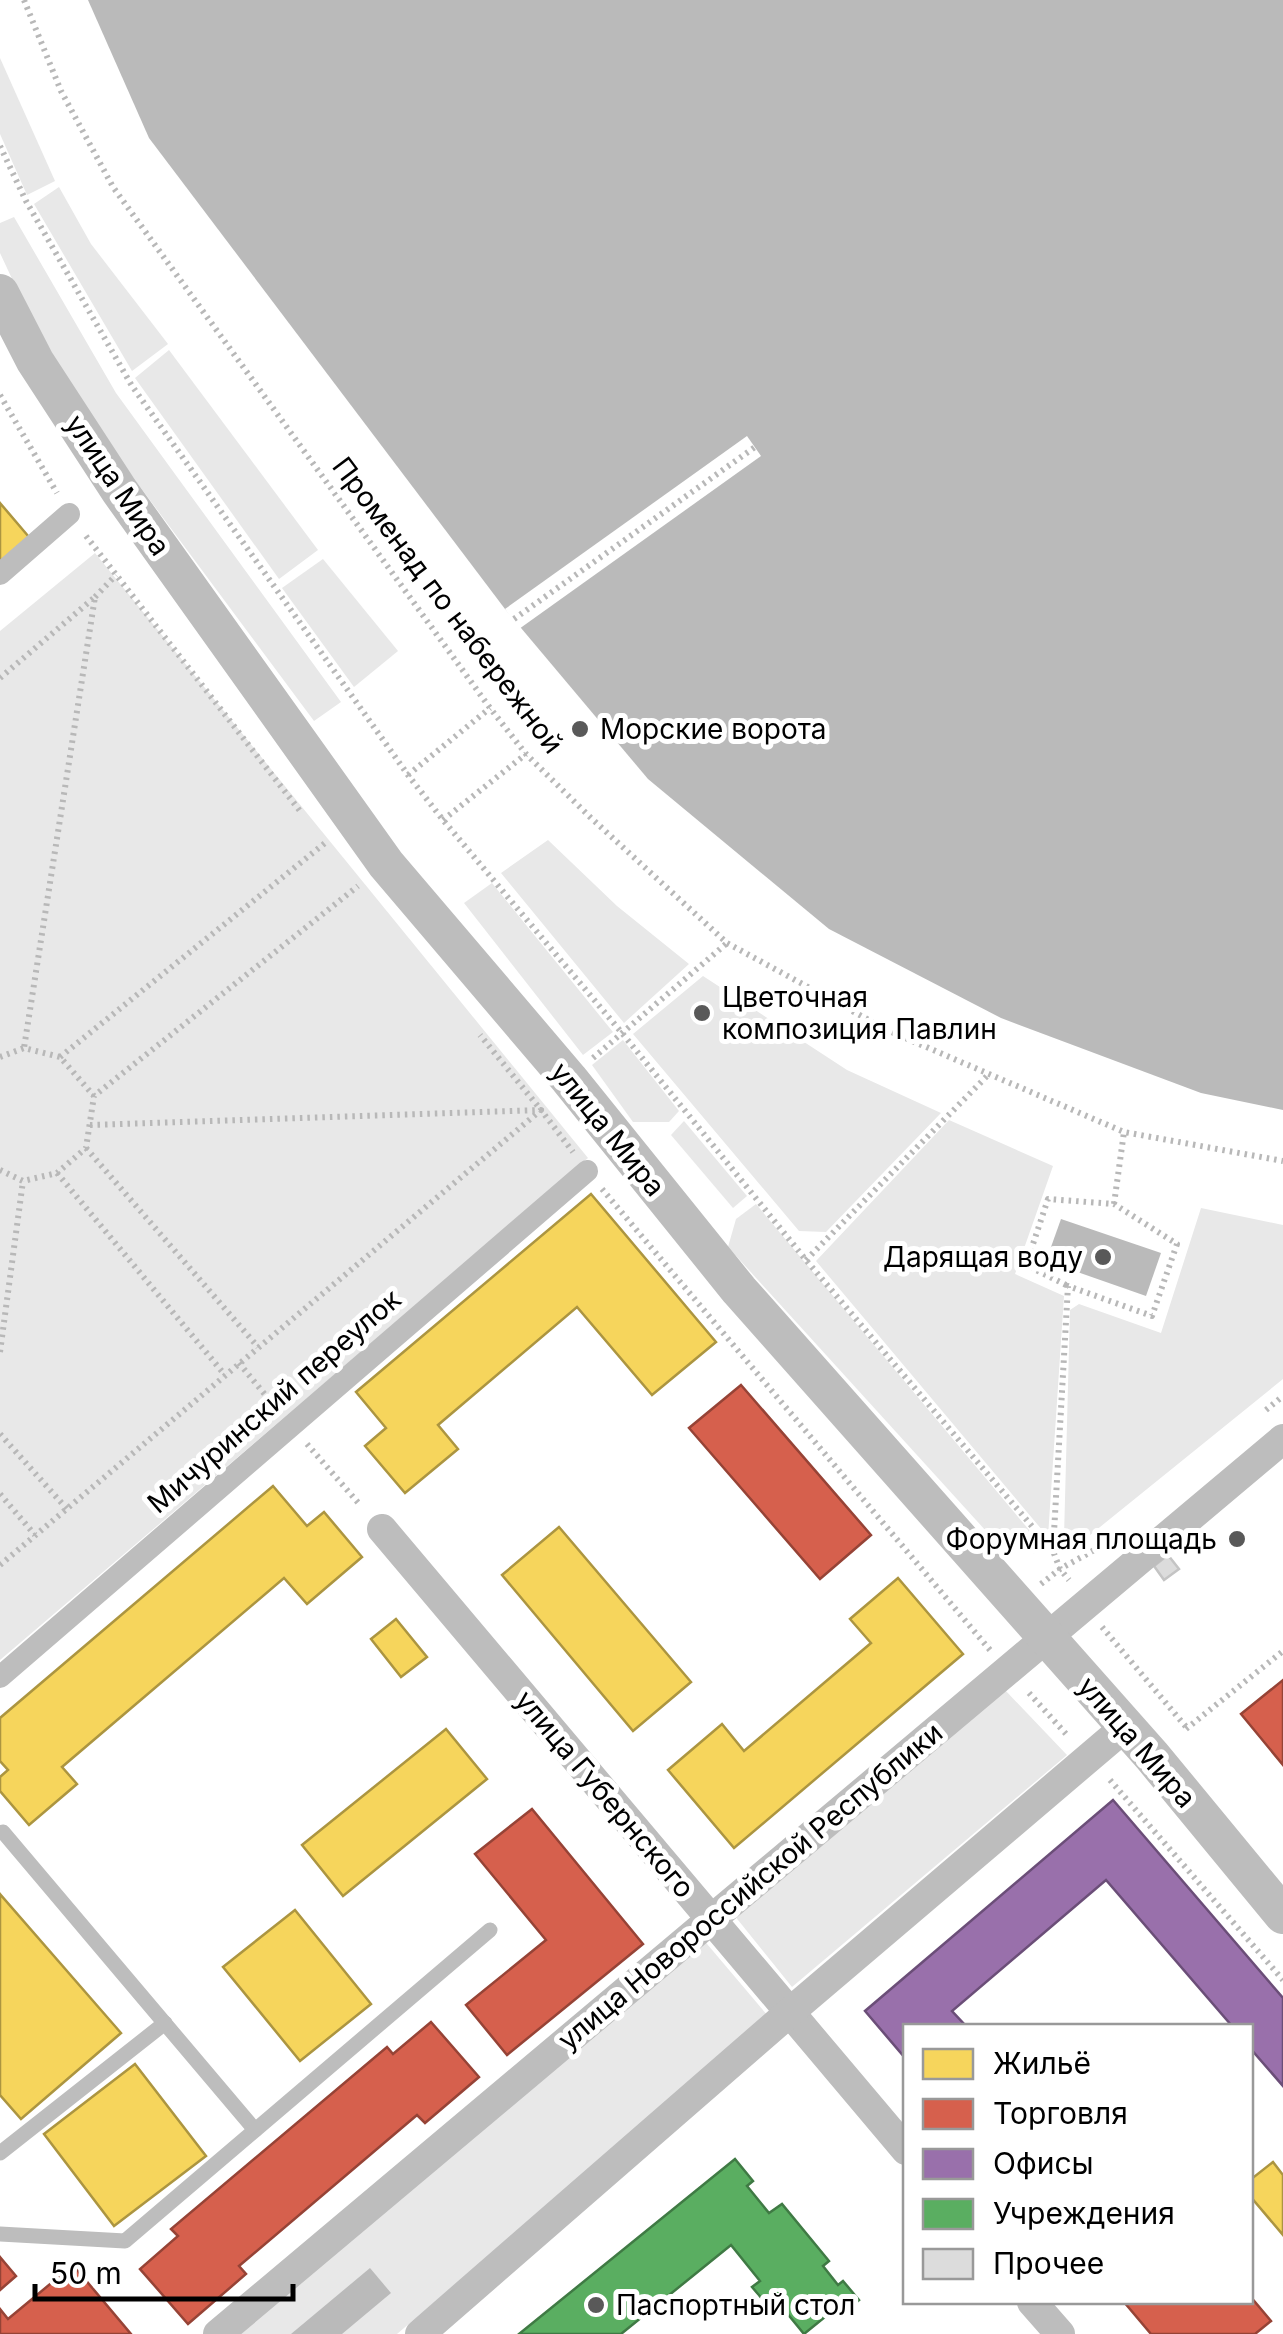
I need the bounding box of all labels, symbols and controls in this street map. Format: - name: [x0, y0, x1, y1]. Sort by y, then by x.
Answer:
- street label: улица Мира: [58, 408, 178, 562]
- street label: Променад по набережной: [325, 450, 571, 760]
- place label: Морские ворота: [600, 712, 826, 746]
- marker: Морские ворота: [569, 718, 591, 740]
- place label: Цветочная композиция Павлин: [722, 980, 997, 1046]
- marker: Цветочная композиция Павлин: [691, 1002, 713, 1024]
- street label: улица Мира: [544, 1055, 672, 1203]
- place label: Дарящая воду: [883, 1240, 1083, 1274]
- marker: Дарящая воду: [1092, 1246, 1114, 1268]
- street label: Мичуринский переулок: [141, 1282, 407, 1520]
- place label: Форумная площадь: [946, 1522, 1217, 1556]
- marker: Форумная площадь: [1226, 1528, 1248, 1550]
- street label: улица Мира: [1071, 1670, 1203, 1814]
- street label: улица Губернского: [508, 1683, 702, 1905]
- street label: улица Новороссийской Республики: [551, 1715, 949, 2057]
- legend: [903, 2024, 1253, 2304]
- text: Жильё: [993, 2045, 1091, 2081]
- text: Торговля: [993, 2095, 1128, 2131]
- text: Офисы: [993, 2145, 1094, 2181]
- text: Учреждения: [993, 2195, 1175, 2231]
- scale bar: [35, 2239, 292, 2301]
- text: Прочее: [993, 2245, 1104, 2281]
- text: 50 m: [50, 2255, 122, 2291]
- place label: Паспортный стол: [616, 2288, 855, 2322]
- marker: Паспортный стол: [585, 2294, 607, 2316]

